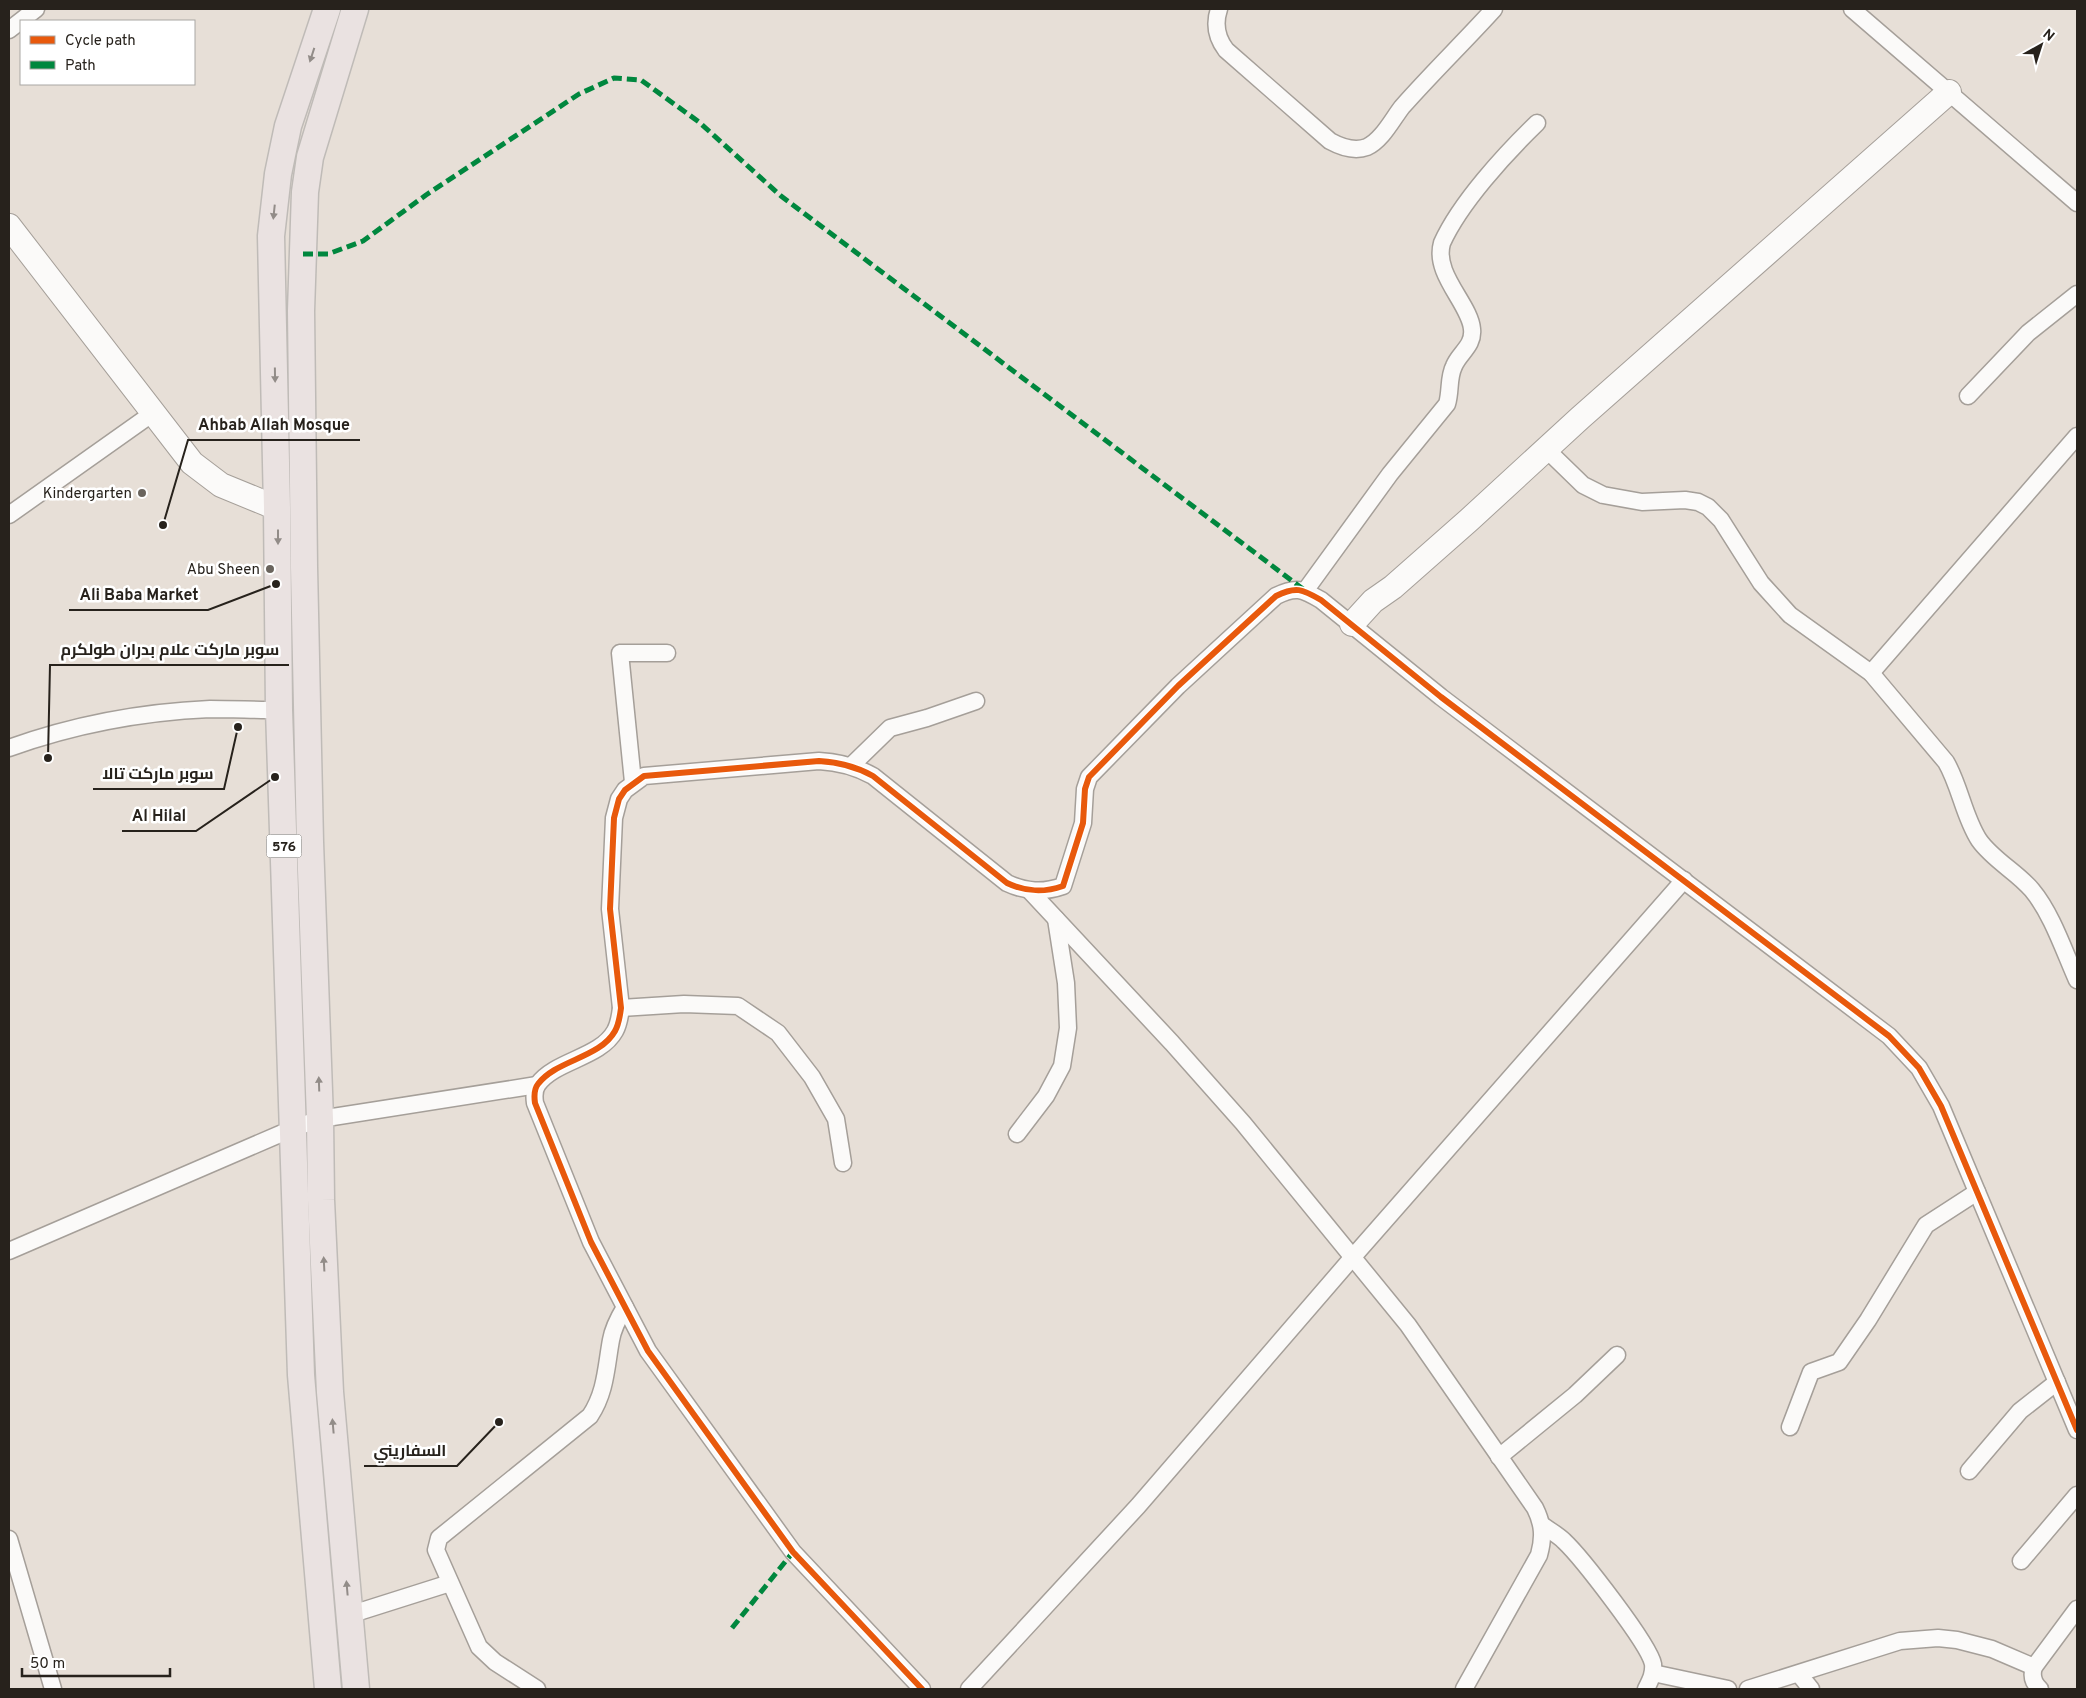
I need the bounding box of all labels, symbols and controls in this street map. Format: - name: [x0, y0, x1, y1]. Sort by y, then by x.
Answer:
- legend: [20, 20, 195, 85]
- north arrow: [2016, 20, 2066, 70]
- text: N: [2039, 26, 2057, 46]
- text: Cycle path: [65, 32, 136, 51]
- one-way arrow: [307, 48, 315, 63]
- text: Path: [65, 57, 96, 76]
- one-way arrow: [270, 205, 278, 221]
- one-way arrow: [271, 367, 279, 383]
- callout: Ahbab Allah Mosque: [188, 409, 360, 440]
- text: Ahbab Allah Mosque: [198, 416, 350, 436]
- place label: Kindergarten: [43, 485, 132, 504]
- marker: Kindergarten: [136, 487, 148, 499]
- one-way arrow: [274, 530, 282, 546]
- place label: Abu Sheen: [187, 561, 260, 580]
- marker: Abu Sheen: [264, 563, 276, 575]
- callout: Ali Baba Market: [69, 579, 208, 610]
- text: Ali Baba Market: [79, 586, 199, 606]
- callout: سوبر ماركت علام بدران طولكرم: [50, 634, 289, 665]
- text: سوبر ماركت علام بدران طولكرم: [61, 641, 279, 661]
- callout: سوبر ماركت تالا: [93, 758, 224, 789]
- text: سوبر ماركت تالا: [102, 765, 214, 785]
- callout: Al Hilal: [122, 800, 196, 831]
- text: Al Hilal: [132, 807, 186, 827]
- road number: 576: [266, 834, 302, 858]
- one-way arrow: [315, 1076, 323, 1092]
- one-way arrow: [319, 1256, 327, 1272]
- one-way arrow: [329, 1418, 337, 1434]
- callout: السفاريني: [364, 1435, 457, 1466]
- text: السفاريني: [374, 1442, 446, 1463]
- one-way arrow: [343, 1580, 351, 1596]
- scale bar: [22, 1646, 170, 1678]
- text: 50 m: [30, 1655, 65, 1674]

